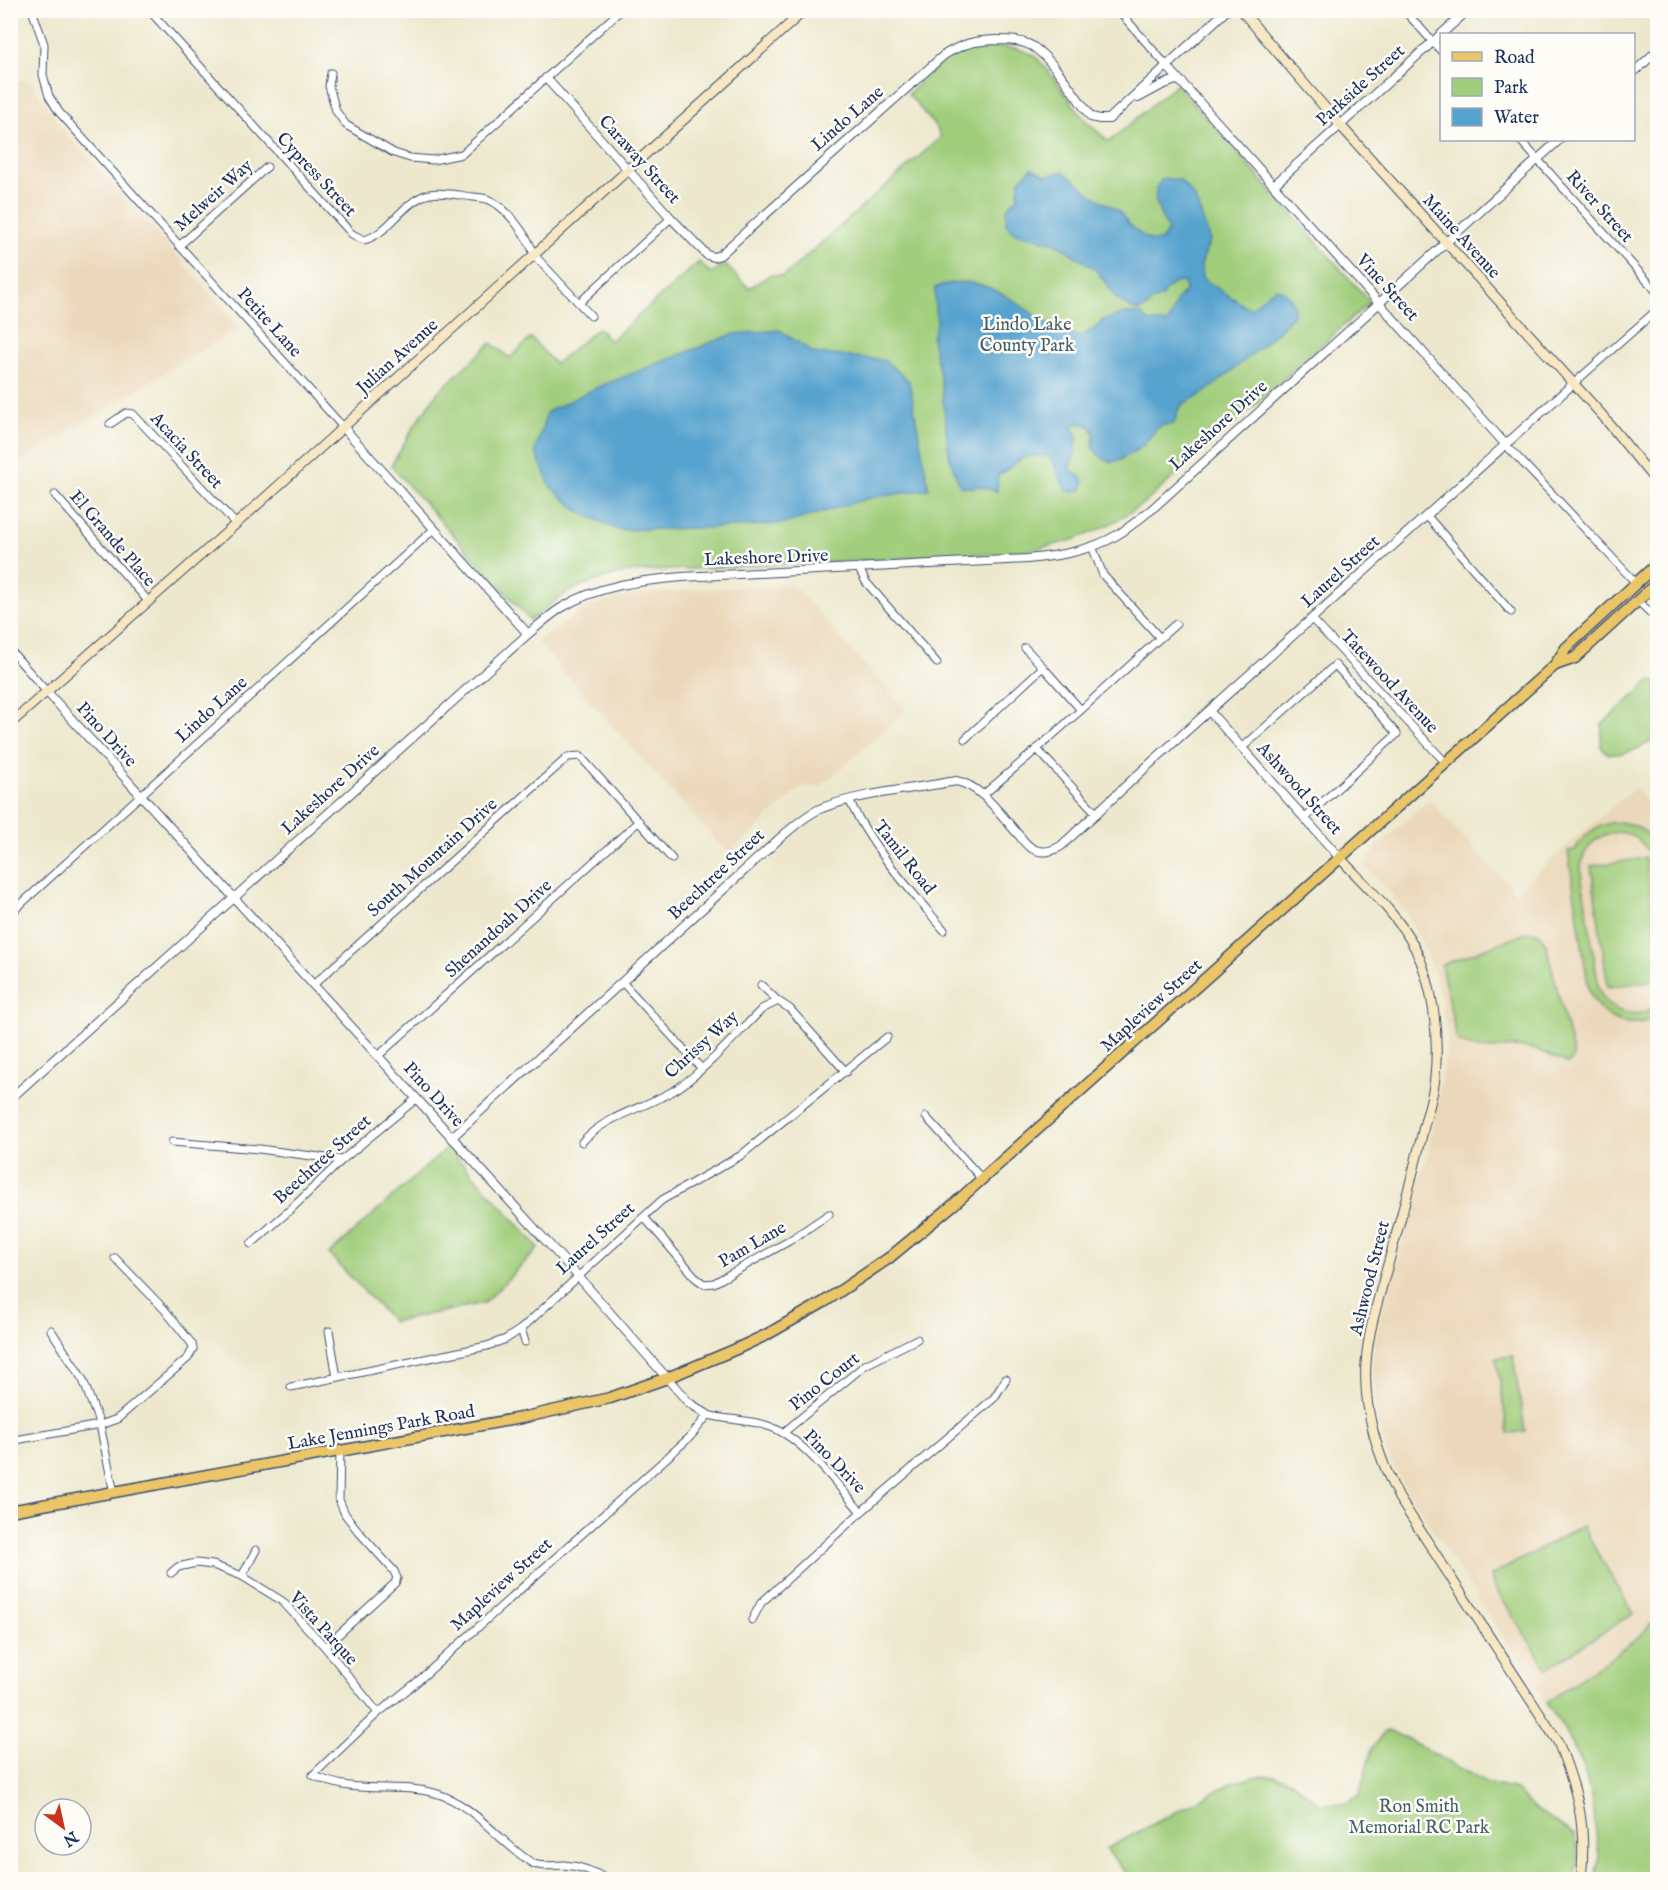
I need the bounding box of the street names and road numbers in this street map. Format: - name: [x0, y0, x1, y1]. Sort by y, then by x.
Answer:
- street label: Parkside Street: [1312, 40, 1410, 132]
- street label: Lindo Lane: [807, 81, 889, 157]
- street label: Caraway Street: [593, 111, 685, 209]
- street label: Cypress Street: [271, 128, 361, 222]
- street label: Melweir Way: [170, 155, 258, 237]
- street label: River Street: [1560, 166, 1637, 248]
- street label: Maine Avenue: [1417, 190, 1505, 284]
- street label: Vine Street: [1350, 249, 1423, 327]
- street label: Petite Lane: [232, 283, 306, 363]
- street label: Julian Avenue: [351, 314, 444, 401]
- street label: Lakeshore Drive: [1165, 376, 1273, 476]
- street label: Acacia Street: [144, 407, 227, 494]
- street label: El Grande Place: [64, 486, 160, 592]
- street label: Laurel Street: [1297, 531, 1385, 614]
- street label: Lakeshore Drive: [703, 545, 829, 572]
- street label: Tatewood Avenue: [1335, 625, 1443, 739]
- street label: Lindo Lane: [171, 672, 253, 748]
- street label: Pino Drive: [70, 697, 141, 773]
- street label: Ashwood Street: [1250, 737, 1347, 840]
- street label: Lakeshore Drive: [277, 740, 385, 840]
- street label: South Mountain Drive: [363, 794, 503, 923]
- street label: Tamil Road: [868, 816, 940, 900]
- street label: Beechtree Street: [664, 825, 770, 926]
- street label: Shenandoah Drive: [441, 875, 557, 983]
- street label: Mapleview Street: [1096, 954, 1208, 1058]
- street label: Chrissy Way: [660, 1006, 744, 1084]
- street label: Pino Drive: [397, 1057, 468, 1133]
- street label: Beechtree Street: [269, 1110, 377, 1210]
- street label: Laurel Street: [552, 1198, 640, 1281]
- street label: Pam Lane: [715, 1217, 791, 1274]
- street label: Ashwood Street: [1345, 1219, 1396, 1339]
- street label: Pino Court: [785, 1348, 865, 1417]
- street label: Lake Jennings Park Road: [286, 1401, 477, 1456]
- street label: Pino Drive: [798, 1425, 870, 1499]
- street label: Mapleview Street: [446, 1533, 558, 1637]
- street label: Vista Parque: [283, 1586, 362, 1671]

